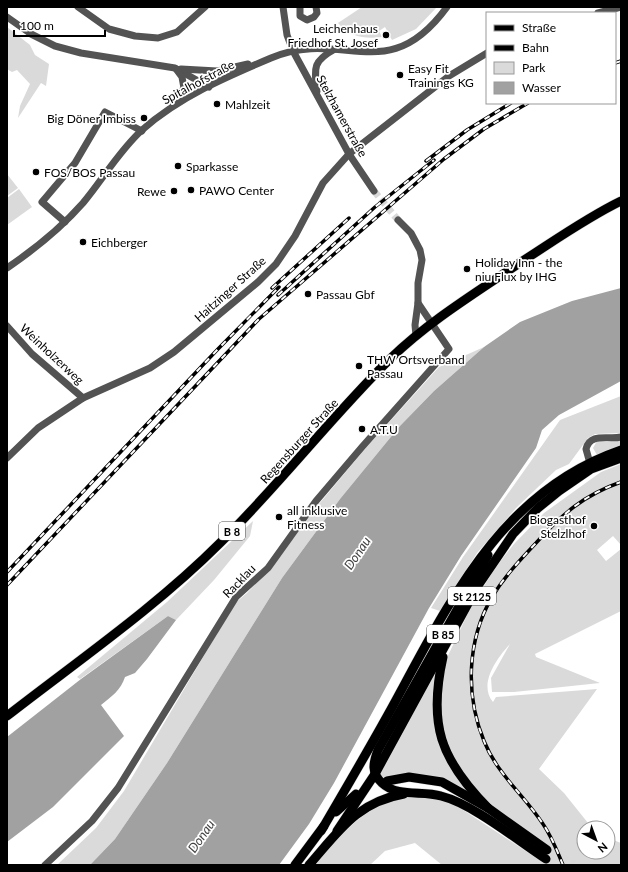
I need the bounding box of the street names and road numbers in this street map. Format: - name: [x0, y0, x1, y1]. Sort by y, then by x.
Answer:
- street label: Spitalhofstraße: [159, 57, 237, 107]
- street label: Stelzhamerstraße: [313, 72, 371, 160]
- street label: Haitzinger Straße: [191, 253, 269, 325]
- street label: Weinholzerweg: [17, 321, 87, 387]
- street label: Regensburger Straße: [257, 395, 341, 487]
- road number: B 8: [219, 522, 245, 540]
- street label: Racklau: [219, 561, 259, 601]
- road number: St 2125: [448, 587, 496, 605]
- road number: B 85: [427, 625, 459, 643]

